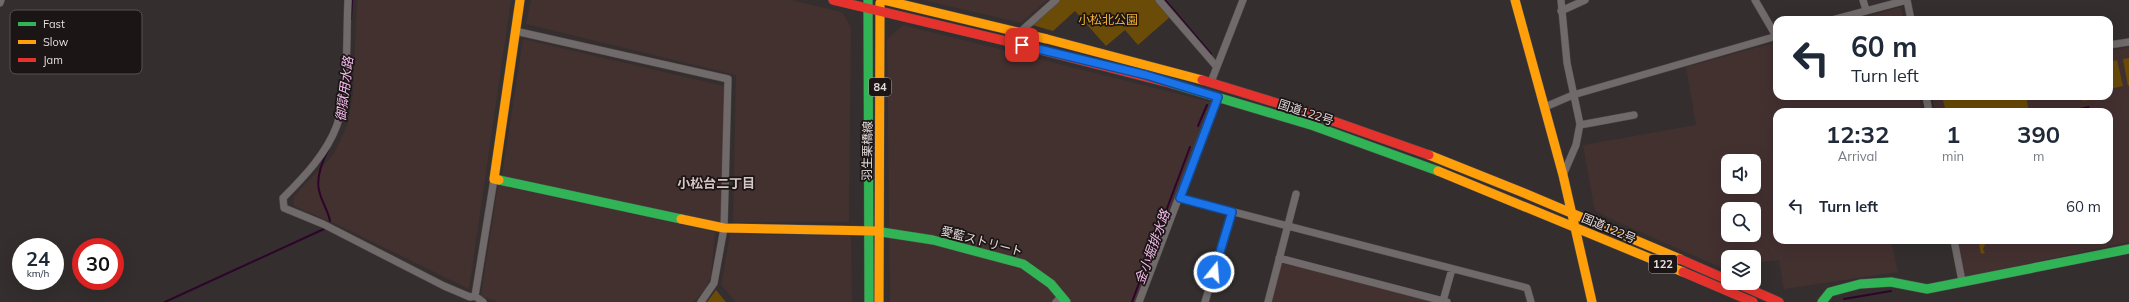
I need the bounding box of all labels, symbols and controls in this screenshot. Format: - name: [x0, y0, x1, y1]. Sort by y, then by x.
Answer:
- legend: [10, 10, 142, 74]
- park label: 小松北公園: [1078, 12, 1138, 27]
- text: Fast: [43, 17, 65, 31]
- pin: [1005, 28, 1039, 62]
- text: 60 m: [1851, 29, 1917, 64]
- icon: left: [1785, 32, 1837, 84]
- icon: arrive: [1011, 34, 1033, 56]
- text: Slow: [43, 35, 69, 49]
- text: Jam: [43, 53, 63, 67]
- water label: 御獄用水路: [332, 55, 356, 122]
- text: Turn left: [1851, 64, 1919, 87]
- road number: 84: [869, 78, 891, 96]
- street label: 国道122号: [1276, 96, 1336, 128]
- text: 12:32: [1826, 119, 1889, 149]
- text: 1: [1946, 119, 1960, 149]
- text: 390: [2017, 119, 2060, 149]
- street label: 羽生栗橋線: [859, 121, 875, 181]
- text: Arrival: [1838, 148, 1877, 164]
- text: min: [1942, 148, 1964, 164]
- text: m: [2033, 148, 2044, 164]
- map controls: [1721, 154, 1761, 290]
- button: sound: [1721, 154, 1761, 194]
- district label: 小松台二丁目: [677, 175, 755, 191]
- icon: left: [1785, 195, 1807, 217]
- text: Turn left: [1819, 197, 1878, 216]
- text: 60 m: [2066, 197, 2101, 216]
- button: search: [1721, 202, 1761, 242]
- water label: 金小堀排水路: [1131, 207, 1173, 286]
- street label: 国道122号: [1580, 210, 1638, 246]
- street label: 愛藍ストリート: [939, 223, 1025, 259]
- speed limit sign: 30: [72, 238, 124, 290]
- text: 24: [26, 246, 50, 271]
- button: layers: [1721, 250, 1761, 290]
- position arrow: [1193, 251, 1235, 293]
- road number: 122: [1649, 255, 1677, 273]
- text: km/h: [27, 267, 49, 280]

